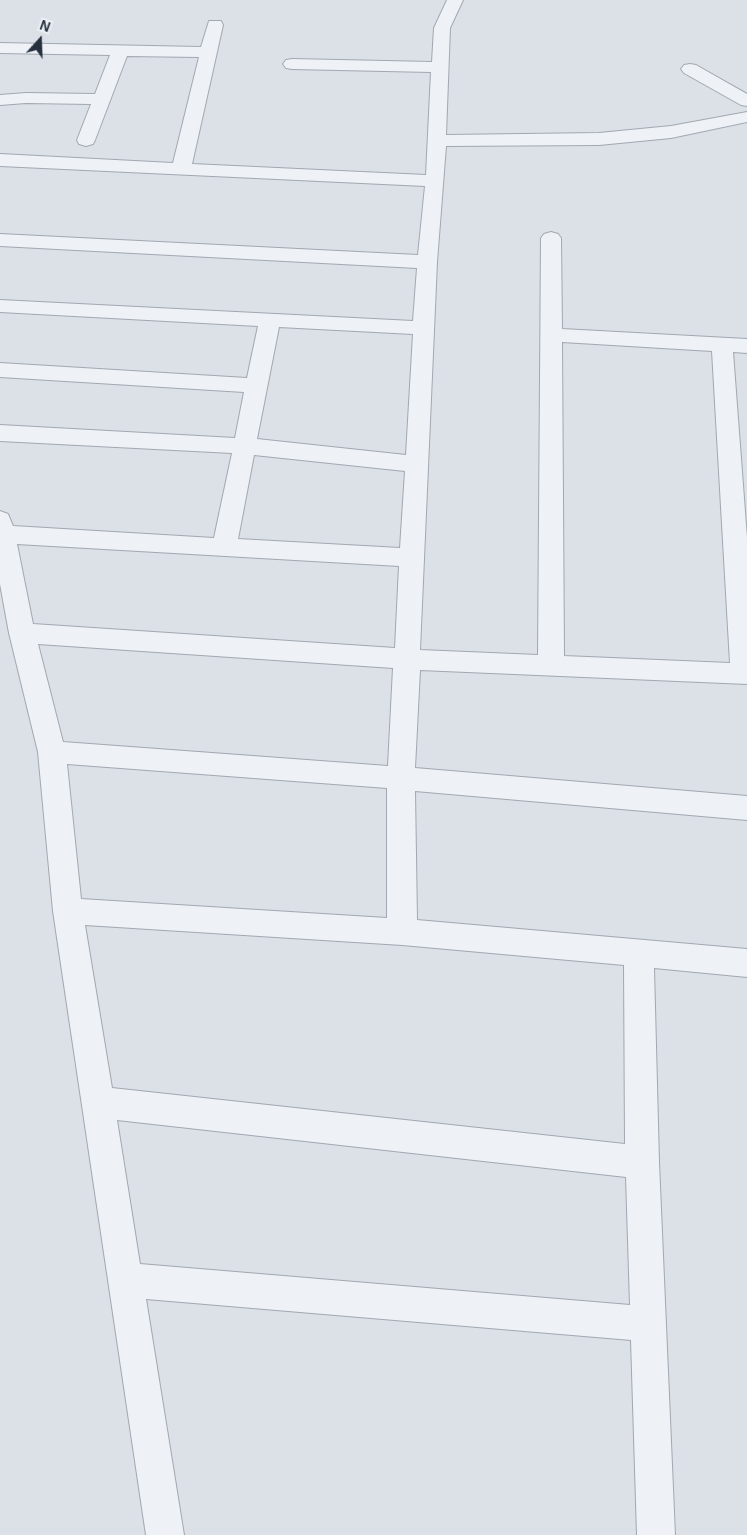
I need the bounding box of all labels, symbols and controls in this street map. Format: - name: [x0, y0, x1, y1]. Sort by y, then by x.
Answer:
- north arrow: [15, 15, 65, 65]
- text: N: [38, 17, 53, 35]

